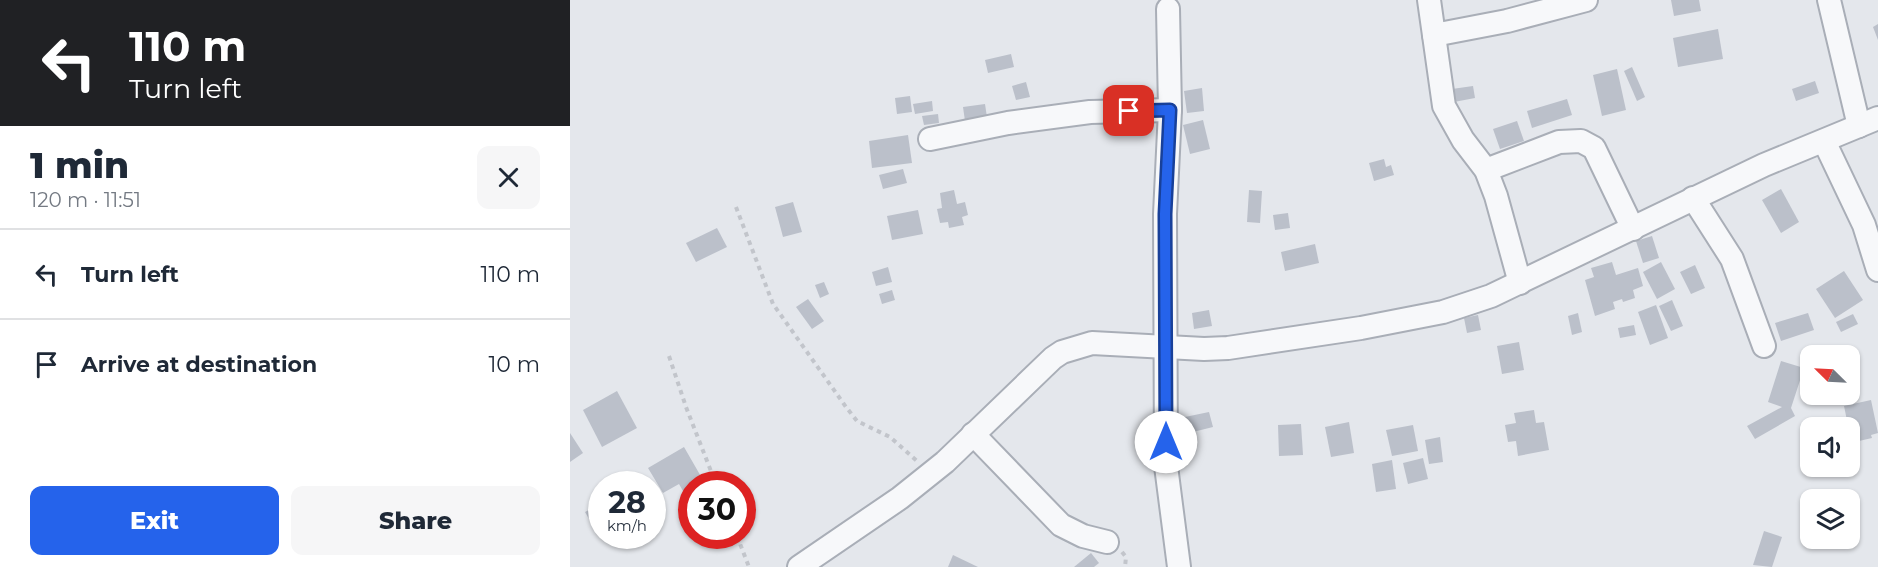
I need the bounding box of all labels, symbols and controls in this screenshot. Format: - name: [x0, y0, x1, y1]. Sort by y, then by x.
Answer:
- text: 110 m: [129, 20, 246, 72]
- icon: left: [30, 24, 108, 102]
- text: Turn left: [129, 72, 242, 105]
- pin: [1103, 85, 1154, 136]
- icon: arrive: [1112, 94, 1145, 127]
- text: 1 min: [30, 143, 129, 187]
- button: close: [477, 146, 540, 209]
- text: 120 m · 11:51: [30, 188, 141, 212]
- icon: left: [30, 258, 63, 291]
- text: Turn left: [81, 261, 179, 288]
- text: 110 m: [480, 261, 540, 288]
- north arrow: [1800, 345, 1860, 405]
- map controls: [1800, 345, 1860, 549]
- icon: arrive: [30, 348, 63, 381]
- text: Arrive at destination: [81, 351, 317, 378]
- text: 10 m: [488, 351, 540, 378]
- position arrow: [1134, 410, 1198, 474]
- button: sound: [1800, 417, 1860, 477]
- speed limit sign: 30: [678, 471, 756, 549]
- text: 28: [608, 484, 646, 521]
- button: Exit: [30, 486, 279, 555]
- button: Share: [291, 486, 540, 555]
- button: layers: [1800, 489, 1860, 549]
- text: km/h: [607, 516, 647, 535]

